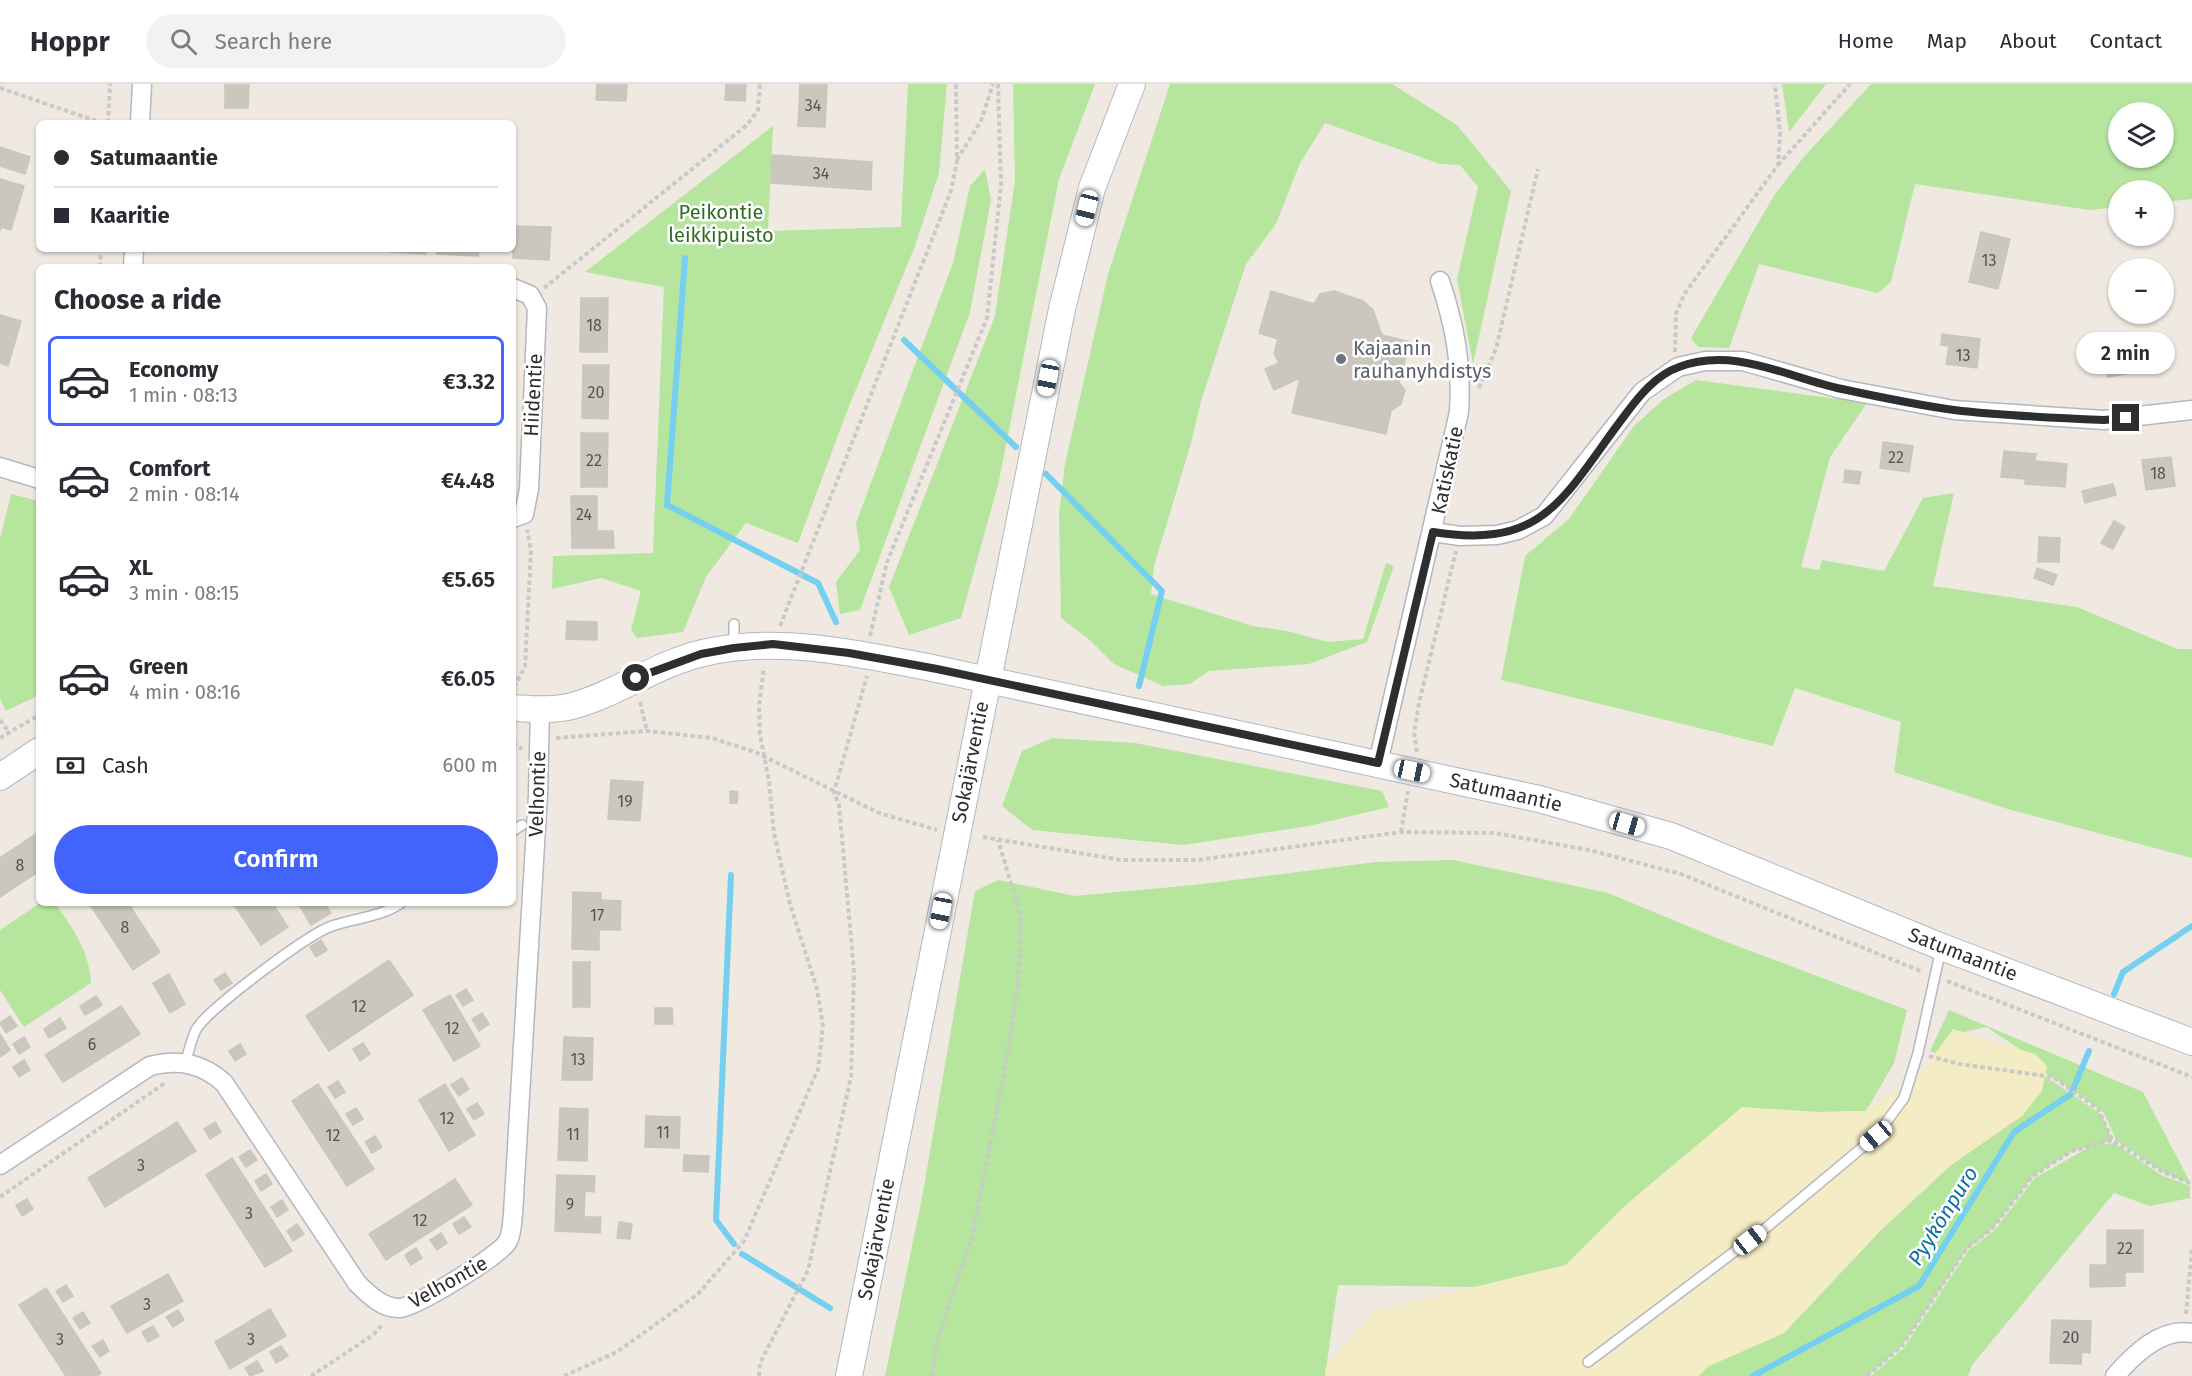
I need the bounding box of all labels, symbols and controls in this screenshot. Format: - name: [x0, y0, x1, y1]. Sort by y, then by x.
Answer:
- search box: [146, 14, 566, 68]
- text: Hoppr: [30, 25, 110, 58]
- icon: search: [167, 25, 200, 58]
- text: Search here: [215, 28, 332, 55]
- text: Home: [1838, 28, 1894, 54]
- text: Map: [1927, 28, 1967, 54]
- text: About: [2000, 28, 2057, 54]
- text: Contact: [2090, 28, 2162, 54]
- house number: 34: [805, 96, 822, 115]
- map controls: [2108, 102, 2174, 324]
- button: layers: [2108, 102, 2174, 168]
- text: Satumaantie: [90, 144, 218, 171]
- house number: 34: [813, 164, 830, 183]
- button: +: [2108, 180, 2174, 246]
- car: [1074, 188, 1100, 228]
- park label: Peikontie leikkipuisto: [668, 200, 774, 247]
- text: Kaaritie: [90, 202, 170, 229]
- house number: 13: [1982, 251, 1996, 270]
- button: −: [2108, 258, 2174, 324]
- text: Choose a ride: [54, 284, 221, 316]
- house number: 18: [586, 316, 602, 335]
- callout: 2 min: [2076, 331, 2176, 373]
- place label: Kajaanin rauhanyhdistys: [1353, 336, 1491, 383]
- text: 2 min: [2101, 341, 2150, 365]
- house number: 13: [1956, 346, 1970, 365]
- marker: Kajaanin rauhanyhdistys: [1334, 352, 1348, 366]
- street label: Hiidentie: [519, 353, 547, 437]
- icon: car: [57, 354, 111, 408]
- text: Economy: [129, 356, 218, 383]
- car: [1036, 359, 1060, 397]
- text: €3.32: [443, 368, 495, 395]
- text: 1 min · 08:13: [129, 383, 238, 407]
- house number: 20: [588, 383, 604, 402]
- route end: [2112, 404, 2139, 431]
- street label: Katiskatie: [1426, 424, 1468, 516]
- house number: 22: [1888, 448, 1904, 467]
- house number: 22: [586, 451, 602, 470]
- icon: car: [57, 453, 111, 507]
- text: Comfort: [129, 455, 210, 482]
- house number: 18: [2150, 464, 2166, 483]
- text: €4.48: [441, 467, 495, 494]
- text: 2 min · 08:14: [129, 482, 240, 506]
- house number: 24: [576, 505, 592, 524]
- icon: car: [57, 552, 111, 606]
- text: XL: [129, 554, 153, 581]
- text: €5.65: [442, 566, 495, 593]
- text: 3 min · 08:15: [129, 581, 239, 605]
- icon: car: [57, 651, 111, 705]
- text: Green: [129, 653, 188, 680]
- route start: [622, 664, 649, 691]
- text: €6.05: [441, 665, 495, 692]
- text: 4 min · 08:16: [129, 680, 240, 704]
- street label: Sokajärventie: [946, 699, 994, 825]
- icon: cash: [54, 749, 87, 782]
- street label: Velhontie: [524, 750, 550, 838]
- text: Cash: [102, 752, 149, 779]
- text: 600 m: [443, 753, 498, 777]
- car: [1393, 758, 1431, 784]
- street label: Satumaantie: [1447, 767, 1565, 817]
- house number: 19: [617, 792, 633, 811]
- car: [1607, 810, 1647, 838]
- button: Confirm: [54, 825, 498, 894]
- house number: 8: [16, 856, 25, 875]
- car: [929, 892, 953, 930]
- house number: 17: [590, 906, 604, 925]
- house number: 8: [121, 918, 130, 937]
- street label: Satumaantie: [1905, 922, 2021, 986]
- house number: 12: [352, 997, 366, 1016]
- house number: 12: [445, 1019, 459, 1038]
- house number: 6: [88, 1035, 96, 1054]
- house number: 13: [571, 1050, 585, 1069]
- house number: 12: [440, 1109, 454, 1128]
- car: [1856, 1118, 1896, 1154]
- house number: 11: [656, 1123, 670, 1142]
- house number: 11: [566, 1125, 580, 1144]
- house number: 12: [326, 1126, 340, 1145]
- house number: 3: [137, 1156, 145, 1175]
- water label: Pyykönpuro: [1902, 1162, 1984, 1270]
- street label: Sokajärventie: [852, 1176, 900, 1302]
- house number: 9: [566, 1195, 574, 1214]
- house number: 3: [245, 1204, 253, 1223]
- house number: 12: [413, 1211, 427, 1230]
- car: [1730, 1222, 1770, 1258]
- house number: 22: [2117, 1239, 2133, 1258]
- street label: Velhontie: [404, 1251, 492, 1313]
- house number: 3: [143, 1295, 151, 1314]
- house number: 20: [2063, 1328, 2079, 1347]
- house number: 3: [56, 1330, 64, 1349]
- house number: 3: [247, 1330, 255, 1349]

